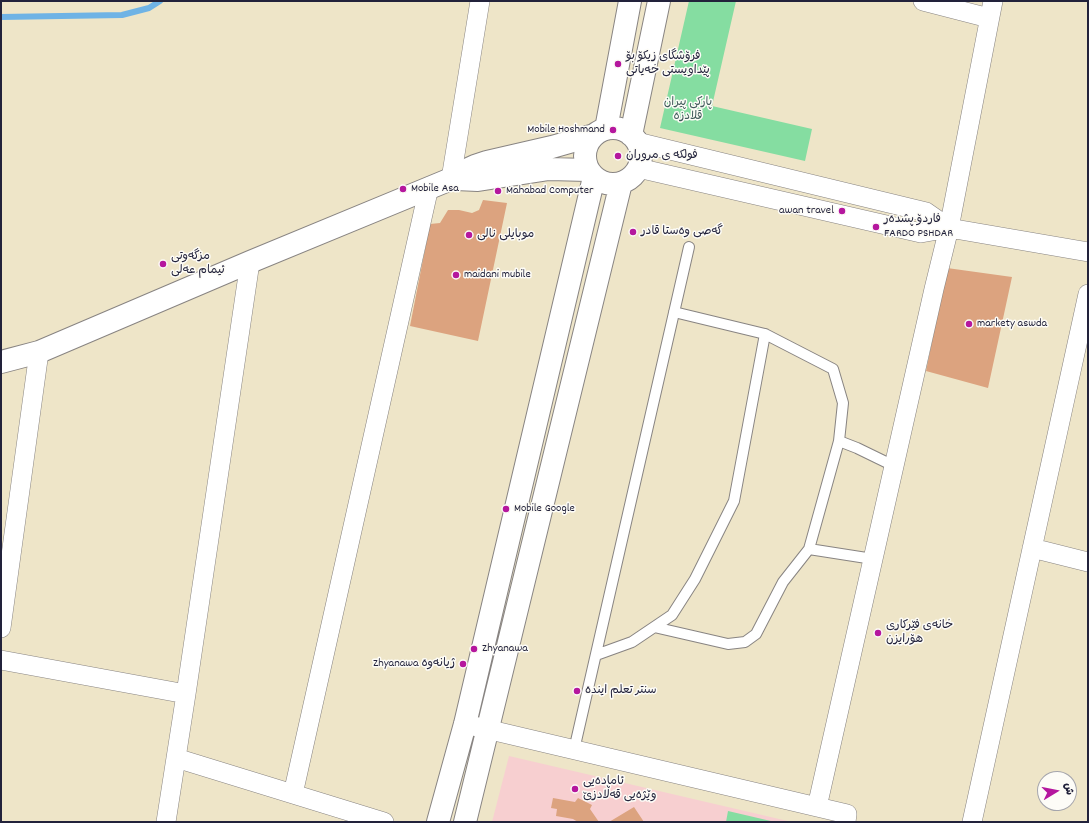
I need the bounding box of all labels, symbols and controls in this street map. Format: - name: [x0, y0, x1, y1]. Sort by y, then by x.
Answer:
- place label: فرۆشگای زیکۆ بۆ پێداویستی خەیاتی: [626, 50, 710, 78]
- marker: فرۆشگای زیکۆ بۆ پێداویستی خەیاتی: [613, 59, 623, 69]
- park label: پارکی پیران قلادزه: [664, 96, 712, 124]
- place label: Mobile Hoshmand: [527, 123, 605, 137]
- marker: Mobile Hoshmand: [608, 125, 618, 135]
- place label: فولکه ی مروران: [626, 149, 698, 163]
- marker: فولکه ی مروران: [613, 151, 623, 161]
- place label: Mobile Asa: [411, 182, 459, 196]
- marker: Mobile Asa: [398, 184, 408, 194]
- place label: Mahabad Computer: [506, 184, 593, 198]
- marker: Mahabad Computer: [493, 186, 503, 196]
- place label: awan travel: [779, 204, 834, 218]
- marker: awan travel: [837, 206, 847, 216]
- place label: فاردۆ پشدەر FARDO PSHDAR: [884, 213, 953, 241]
- marker: فاردۆ پشدەر FARDO PSHDAR: [871, 222, 881, 232]
- place label: گەصی وەستا قادر: [641, 225, 723, 239]
- marker: گەصی وەستا قادر: [628, 227, 638, 237]
- place label: موبايلى نالى: [477, 228, 534, 242]
- marker: موبايلى نالى: [464, 230, 474, 240]
- place label: مزگەوتی ئیمام عەلی: [171, 250, 225, 278]
- marker: مزگەوتی ئیمام عەلی: [158, 259, 168, 269]
- place label: maidani mubile: [464, 268, 531, 282]
- marker: maidani mubile: [451, 270, 461, 280]
- place label: markety aswda: [977, 317, 1047, 331]
- marker: markety aswda: [964, 319, 974, 329]
- place label: Mobile Google: [514, 502, 575, 516]
- marker: Mobile Google: [501, 504, 511, 514]
- place label: خانەی فێرکاری هۆرایزن: [886, 619, 953, 647]
- marker: خانەی فێرکاری هۆرایزن: [873, 628, 883, 638]
- place label: Zhyanawa: [482, 642, 528, 656]
- marker: Zhyanawa: [469, 644, 479, 654]
- place label: Zhyanawa ژیانەوە: [373, 657, 455, 671]
- marker: Zhyanawa ژیانەوە: [458, 659, 468, 669]
- place label: سنتر تعلم اينده: [585, 684, 656, 698]
- marker: سنتر تعلم اينده: [572, 686, 582, 696]
- north arrow: [1037, 771, 1077, 811]
- place label: ئامادەیی وێژەیی قەڵادزێ: [583, 775, 656, 803]
- text: ش: [1059, 782, 1077, 796]
- marker: ئامادەیی وێژەیی قەڵادزێ: [570, 784, 580, 794]

